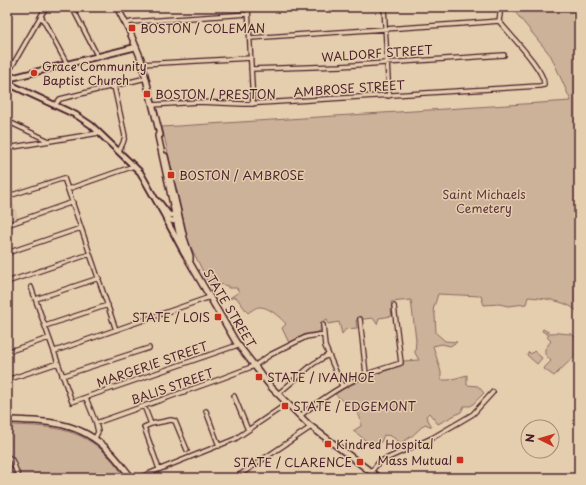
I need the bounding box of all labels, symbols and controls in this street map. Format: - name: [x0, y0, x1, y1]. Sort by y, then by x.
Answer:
- place label: BOSTON / COLEMAN: [140, 19, 265, 37]
- marker: BOSTON / COLEMAN: [127, 23, 137, 33]
- street label: WALDORF STREET: [321, 40, 434, 66]
- place label: Grace Community Baptist Church: [42, 57, 147, 89]
- marker: Grace Community Baptist Church: [29, 68, 39, 78]
- street label: AMBROSE STREET: [293, 75, 406, 101]
- place label: BOSTON / PRESTON: [155, 85, 276, 103]
- marker: BOSTON / PRESTON: [142, 89, 152, 99]
- place label: BOSTON / AMBROSE: [179, 166, 305, 184]
- marker: BOSTON / AMBROSE: [166, 170, 176, 180]
- park label: Saint Michaels Cemetery: [442, 185, 526, 217]
- street label: STATE STREET: [199, 265, 261, 352]
- place label: STATE / LOIS: [132, 308, 210, 326]
- marker: STATE / LOIS: [213, 312, 223, 322]
- street label: MARGERIE STREET: [94, 336, 211, 391]
- street label: BALIS STREET: [128, 363, 217, 409]
- place label: STATE / IVANHOE: [267, 368, 375, 386]
- marker: STATE / IVANHOE: [254, 372, 264, 382]
- place label: STATE / EDGEMONT: [293, 397, 417, 415]
- marker: STATE / EDGEMONT: [280, 401, 290, 411]
- north arrow: [520, 419, 560, 459]
- text: N: [521, 433, 538, 443]
- place label: Kindred Hospital: [336, 435, 434, 453]
- marker: Kindred Hospital: [323, 439, 333, 449]
- place label: Mass Mutual: [377, 451, 452, 469]
- place label: STATE / CLARENCE: [233, 453, 352, 471]
- marker: Mass Mutual: [455, 455, 465, 465]
- marker: STATE / CLARENCE: [355, 457, 365, 467]

